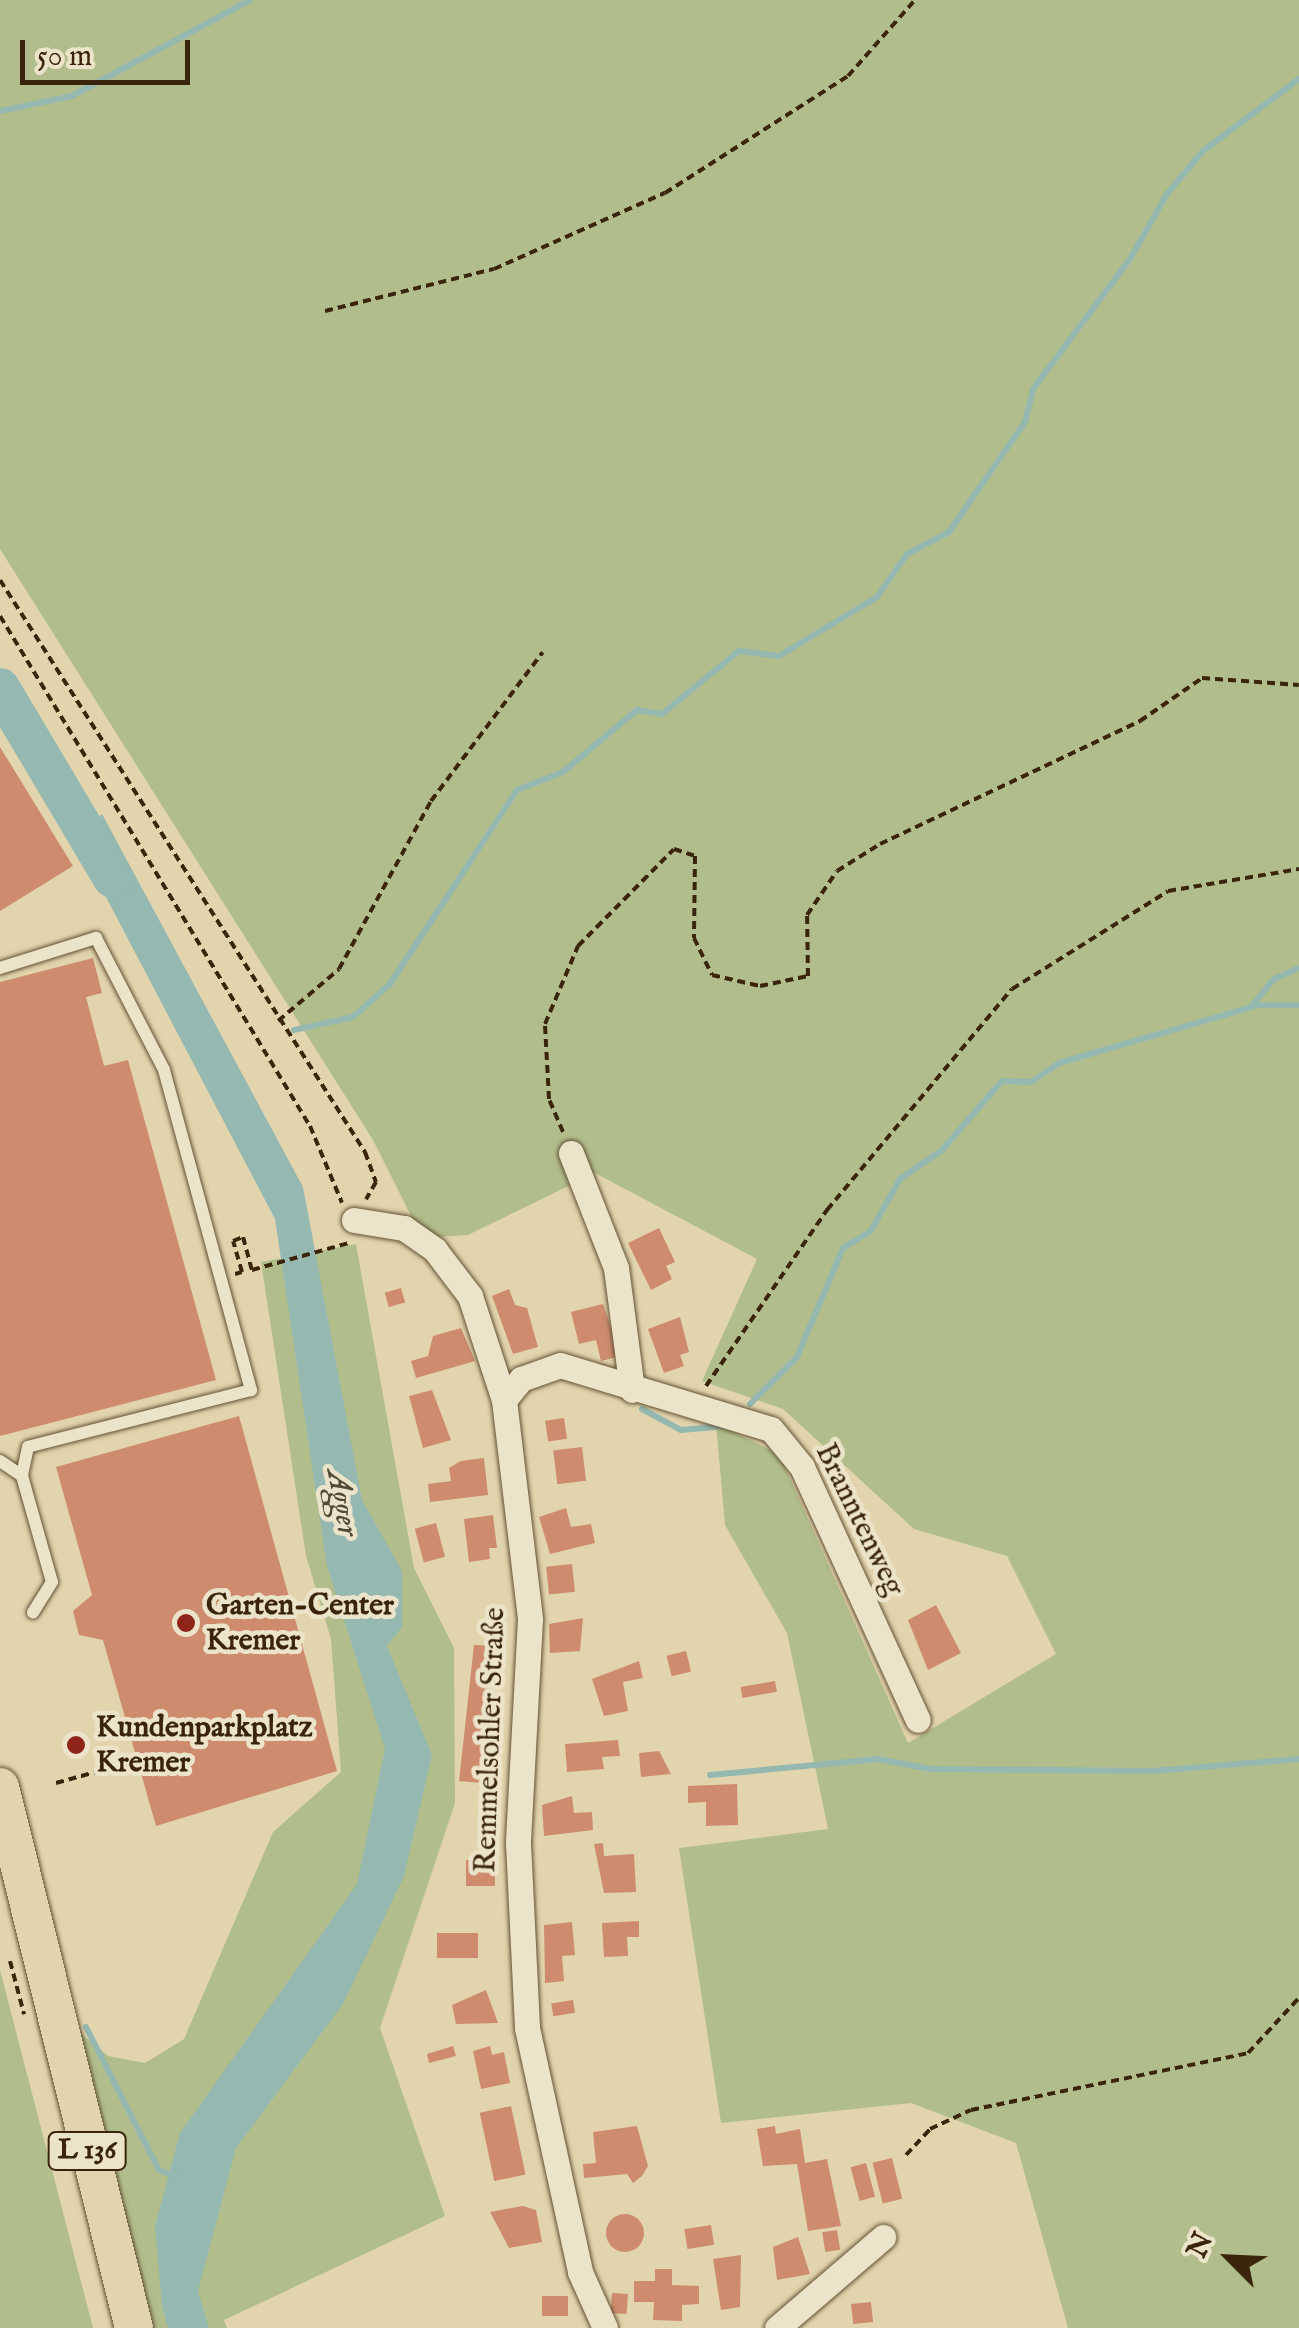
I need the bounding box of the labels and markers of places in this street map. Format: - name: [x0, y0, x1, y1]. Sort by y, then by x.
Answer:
- place label: Garten-Center Kremer: [206, 1588, 394, 1658]
- marker: Garten-Center Kremer: [175, 1612, 197, 1634]
- place label: Kundenparkplatz Kremer: [96, 1710, 313, 1780]
- marker: Kundenparkplatz Kremer: [65, 1734, 87, 1756]

